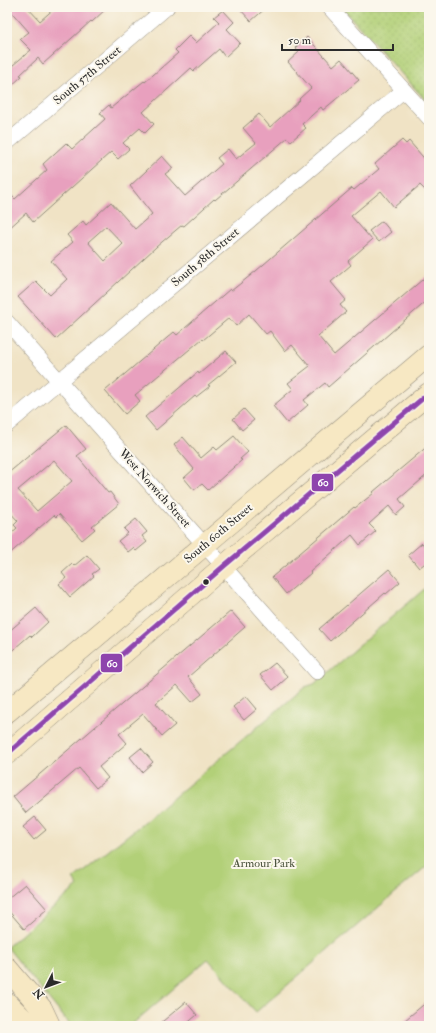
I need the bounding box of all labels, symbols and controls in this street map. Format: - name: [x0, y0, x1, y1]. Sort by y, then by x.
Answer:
- scale bar: [282, 26, 393, 52]
- text: 50 m: [288, 33, 312, 48]
- street label: South 57th Street: [50, 43, 124, 108]
- street label: South 58th Street: [168, 225, 242, 290]
- street label: West Norwich Street: [115, 445, 194, 531]
- line badge: 60: [311, 473, 334, 492]
- text: 60: [317, 476, 329, 489]
- street label: South 60th Street: [181, 500, 256, 567]
- unlabelled marker: [201, 577, 211, 587]
- line badge: 60: [100, 653, 123, 673]
- text: 60: [106, 657, 118, 670]
- park label: Armour Park: [232, 856, 295, 871]
- north arrow: [26, 967, 66, 1007]
- text: N: [30, 984, 48, 1002]

